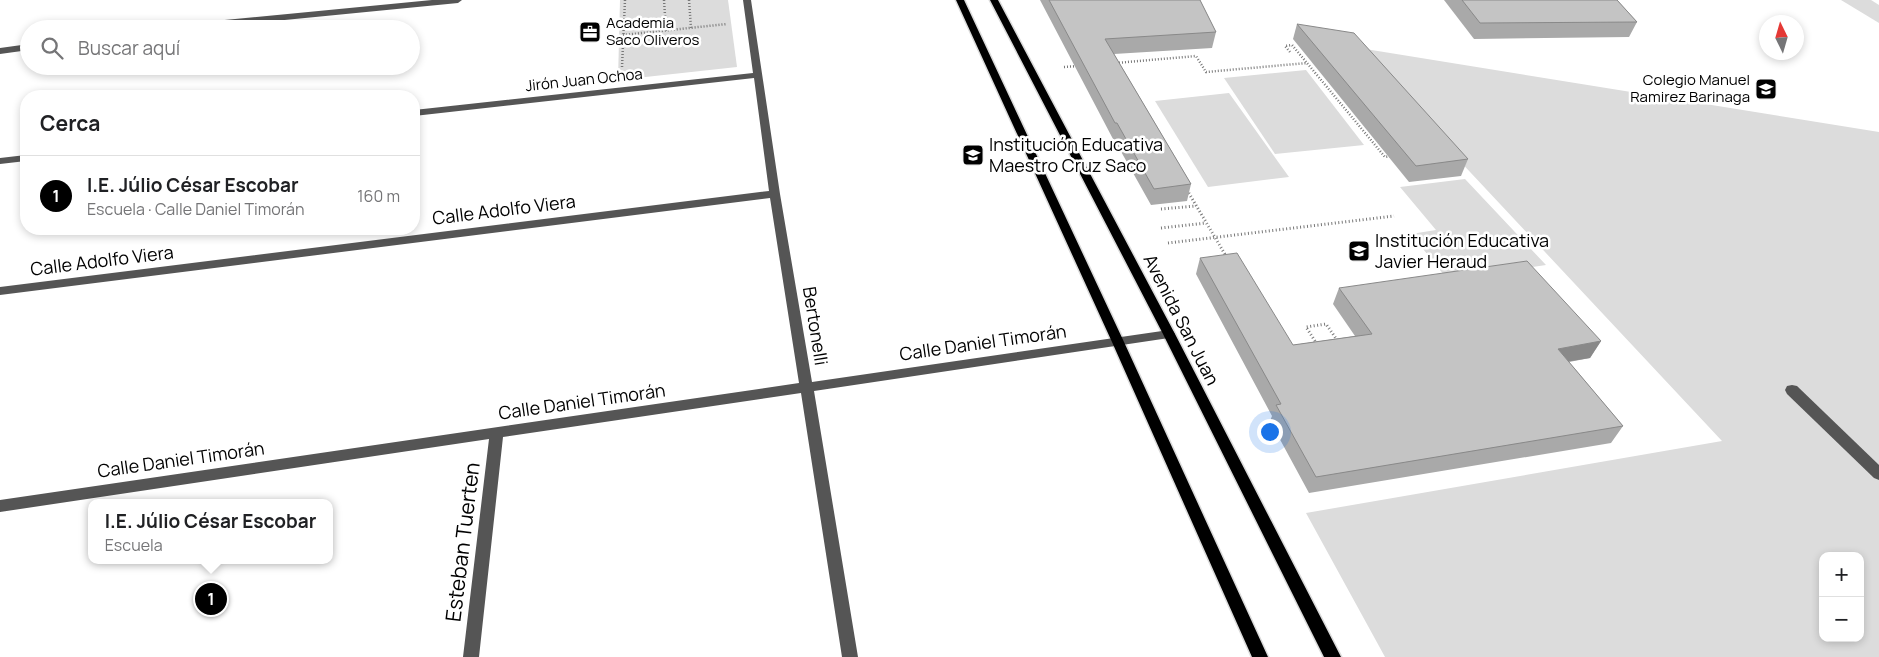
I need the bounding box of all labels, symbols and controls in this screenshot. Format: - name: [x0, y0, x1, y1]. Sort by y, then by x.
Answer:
- place label: Academia Saco Oliveros: [606, 12, 700, 50]
- north arrow: [1759, 15, 1804, 60]
- search box: [20, 20, 420, 75]
- office icon: Academia Saco Oliveros: [578, 20, 602, 44]
- icon: search: [38, 34, 66, 62]
- text: Buscar aquí: [78, 35, 180, 61]
- street label: Jirón Juan Ochoa: [524, 63, 644, 96]
- place label: Colegio Manuel Ramirez Barinaga: [1630, 69, 1750, 107]
- school or university icon: Colegio Manuel Ramirez Barinaga: [1754, 77, 1778, 101]
- text: Cerca: [40, 109, 100, 137]
- place label: Institución Educativa Maestro Cruz Saco: [989, 132, 1163, 177]
- school or university icon: Institución Educativa Maestro Cruz Saco: [961, 143, 985, 167]
- text: I.E. Júlio César Escobar: [87, 172, 298, 198]
- text: 1: [52, 185, 60, 207]
- text: 160 m: [357, 185, 400, 207]
- street label: Calle Adolfo Viera: [431, 188, 577, 230]
- text: Escuela · Calle Daniel Timorán: [87, 198, 305, 220]
- place label: Institución Educativa Javier Heraud: [1375, 228, 1549, 273]
- street label: Calle Adolfo Viera: [29, 239, 175, 281]
- school or university icon: Institución Educativa Javier Heraud: [1347, 239, 1371, 263]
- street label: Avenida San Juan: [1139, 250, 1225, 389]
- street label: Bertonelli: [798, 285, 834, 367]
- street label: Calle Daniel Timorán: [898, 318, 1068, 366]
- street label: Calle Daniel Timorán: [497, 377, 667, 425]
- your location: [1257, 419, 1283, 445]
- street label: Calle Daniel Timorán: [96, 435, 266, 483]
- street label: Esteban Tuerten: [438, 461, 486, 623]
- popup: [88, 499, 333, 564]
- text: I.E. Júlio César Escobar: [105, 508, 316, 534]
- text: Escuela: [105, 534, 163, 556]
- map controls: [1819, 552, 1864, 642]
- button: +: [1819, 552, 1864, 597]
- pin: 1: [195, 580, 227, 618]
- button: −: [1819, 597, 1864, 642]

